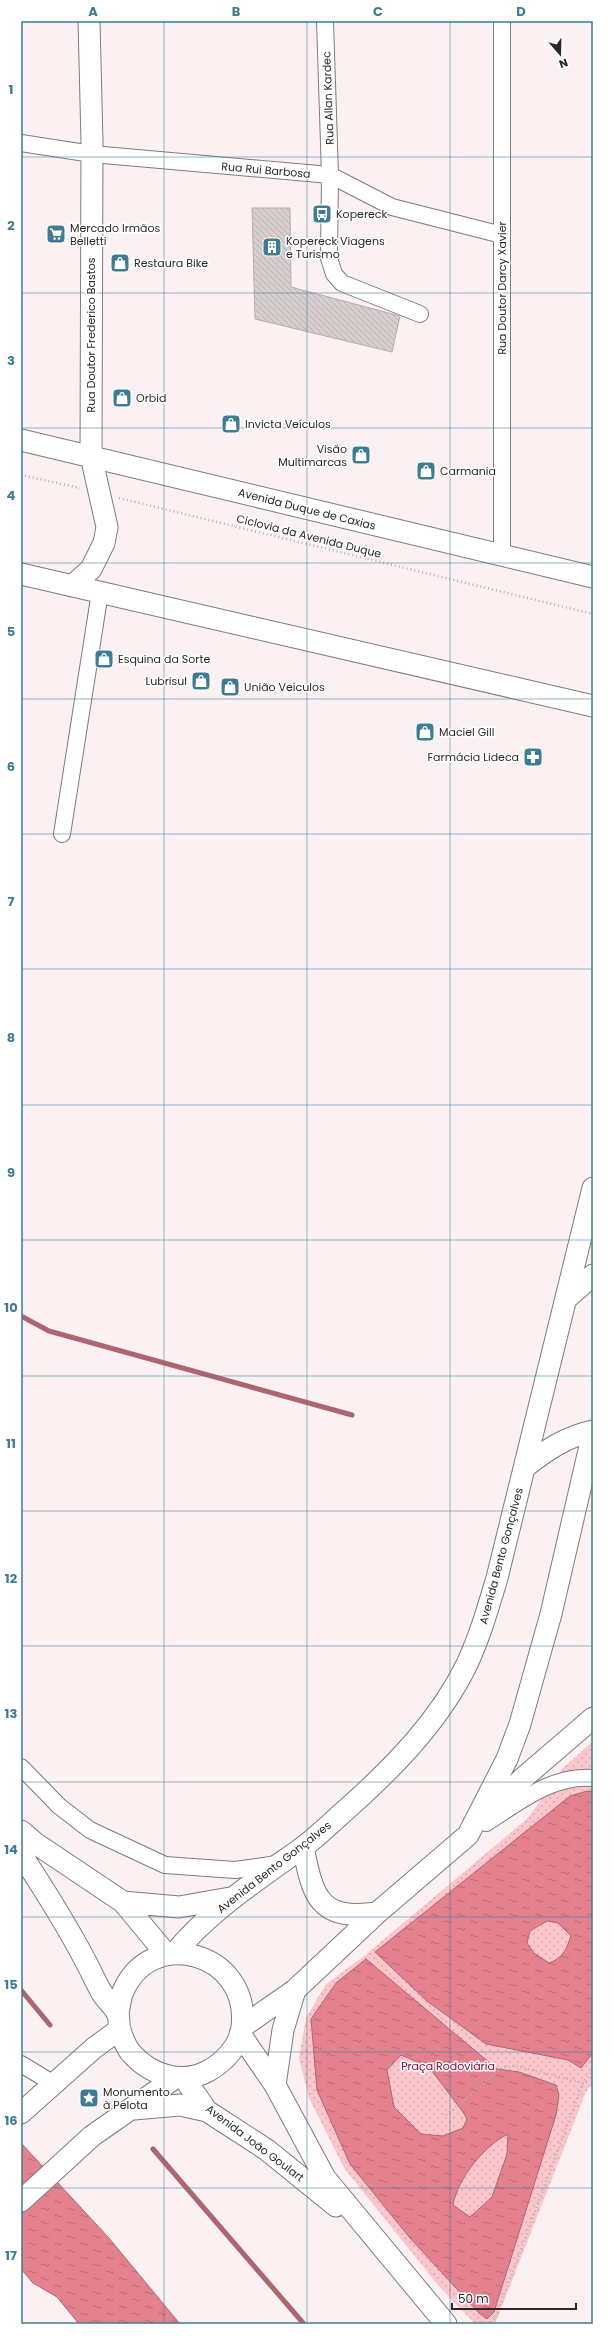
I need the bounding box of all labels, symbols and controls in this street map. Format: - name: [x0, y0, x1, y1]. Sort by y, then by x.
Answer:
- text: A: [88, 2, 98, 21]
- text: B: [232, 2, 241, 21]
- text: C: [373, 2, 383, 21]
- text: D: [516, 2, 526, 21]
- north arrow: [540, 34, 580, 74]
- street label: Rua Allan Kardec: [318, 51, 338, 145]
- text: N: [557, 54, 570, 72]
- text: 1: [9, 80, 13, 99]
- street label: Rua Rui Barbosa: [221, 158, 311, 182]
- bus stop icon: Kopereck: [311, 203, 333, 225]
- place label: Kopereck: [336, 206, 387, 222]
- text: 2: [7, 216, 15, 235]
- place label: Mercado Irmãos Belletti: [70, 220, 161, 249]
- street label: Rua Doutor Darcy Xavier: [494, 221, 510, 355]
- supermarket icon: Mercado Irmãos Belletti: [45, 223, 67, 245]
- place label: Kopereck Viagens e Turismo: [286, 233, 385, 262]
- building icon: Kopereck Viagens e Turismo: [261, 236, 283, 258]
- shop icon: Restaura Bike: [109, 252, 131, 274]
- place label: Restaura Bike: [134, 255, 208, 271]
- street label: Rua Doutor Frederico Bastos: [83, 257, 99, 412]
- text: 3: [7, 351, 15, 370]
- shop icon: Orbid: [111, 387, 133, 409]
- place label: Orbid: [136, 390, 166, 406]
- shop icon: Invicta Veículos: [220, 413, 242, 435]
- place label: Invicta Veículos: [245, 416, 331, 432]
- place label: Visão Multimarcas: [278, 441, 347, 470]
- shop icon: Visão Multimarcas: [350, 444, 372, 466]
- shop icon: Carmania: [415, 460, 437, 482]
- place label: Carmania: [440, 463, 496, 479]
- street label: Avenida Duque de Caxias: [237, 484, 378, 534]
- text: 4: [7, 486, 16, 505]
- street label: Ciclovia da Avenida Duque: [235, 510, 383, 562]
- text: 5: [7, 622, 15, 641]
- shop icon: Esquina da Sorte: [93, 648, 115, 670]
- place label: Esquina da Sorte: [118, 651, 210, 667]
- shop icon: Lubrisul: [190, 670, 212, 692]
- place label: Lubrisul: [145, 673, 187, 689]
- shop icon: União Veículos: [219, 676, 241, 698]
- place label: União Veículos: [244, 679, 325, 695]
- shop icon: Maciel Gill: [414, 721, 436, 743]
- place label: Maciel Gill: [439, 724, 494, 740]
- pharmacy icon: Farmácia Lideca: [522, 746, 544, 768]
- place label: Farmácia Lideca: [428, 749, 519, 765]
- text: 6: [7, 757, 15, 776]
- text: 7: [8, 892, 15, 911]
- text: 8: [7, 1028, 15, 1047]
- text: 9: [7, 1163, 15, 1182]
- text: 10: [4, 1298, 18, 1317]
- text: 11: [6, 1434, 16, 1453]
- street label: Avenida Bento Gonçalves: [475, 1486, 527, 1626]
- text: 12: [5, 1569, 18, 1588]
- text: 13: [5, 1704, 18, 1723]
- street label: Avenida Bento Gonçalves: [214, 1817, 335, 1917]
- text: 14: [4, 1840, 18, 1859]
- text: 15: [4, 1975, 18, 1994]
- park label: Praça Rodoviária: [401, 2058, 495, 2074]
- place label: Monumento à Pelota: [103, 2084, 170, 2113]
- place icon: Monumento à Pelota: [78, 2087, 100, 2109]
- street label: Avenida João Goulart: [203, 2101, 307, 2185]
- text: 16: [4, 2111, 18, 2130]
- text: 17: [5, 2246, 17, 2265]
- scale bar: [452, 2285, 576, 2311]
- text: 50 m: [458, 2290, 489, 2307]

